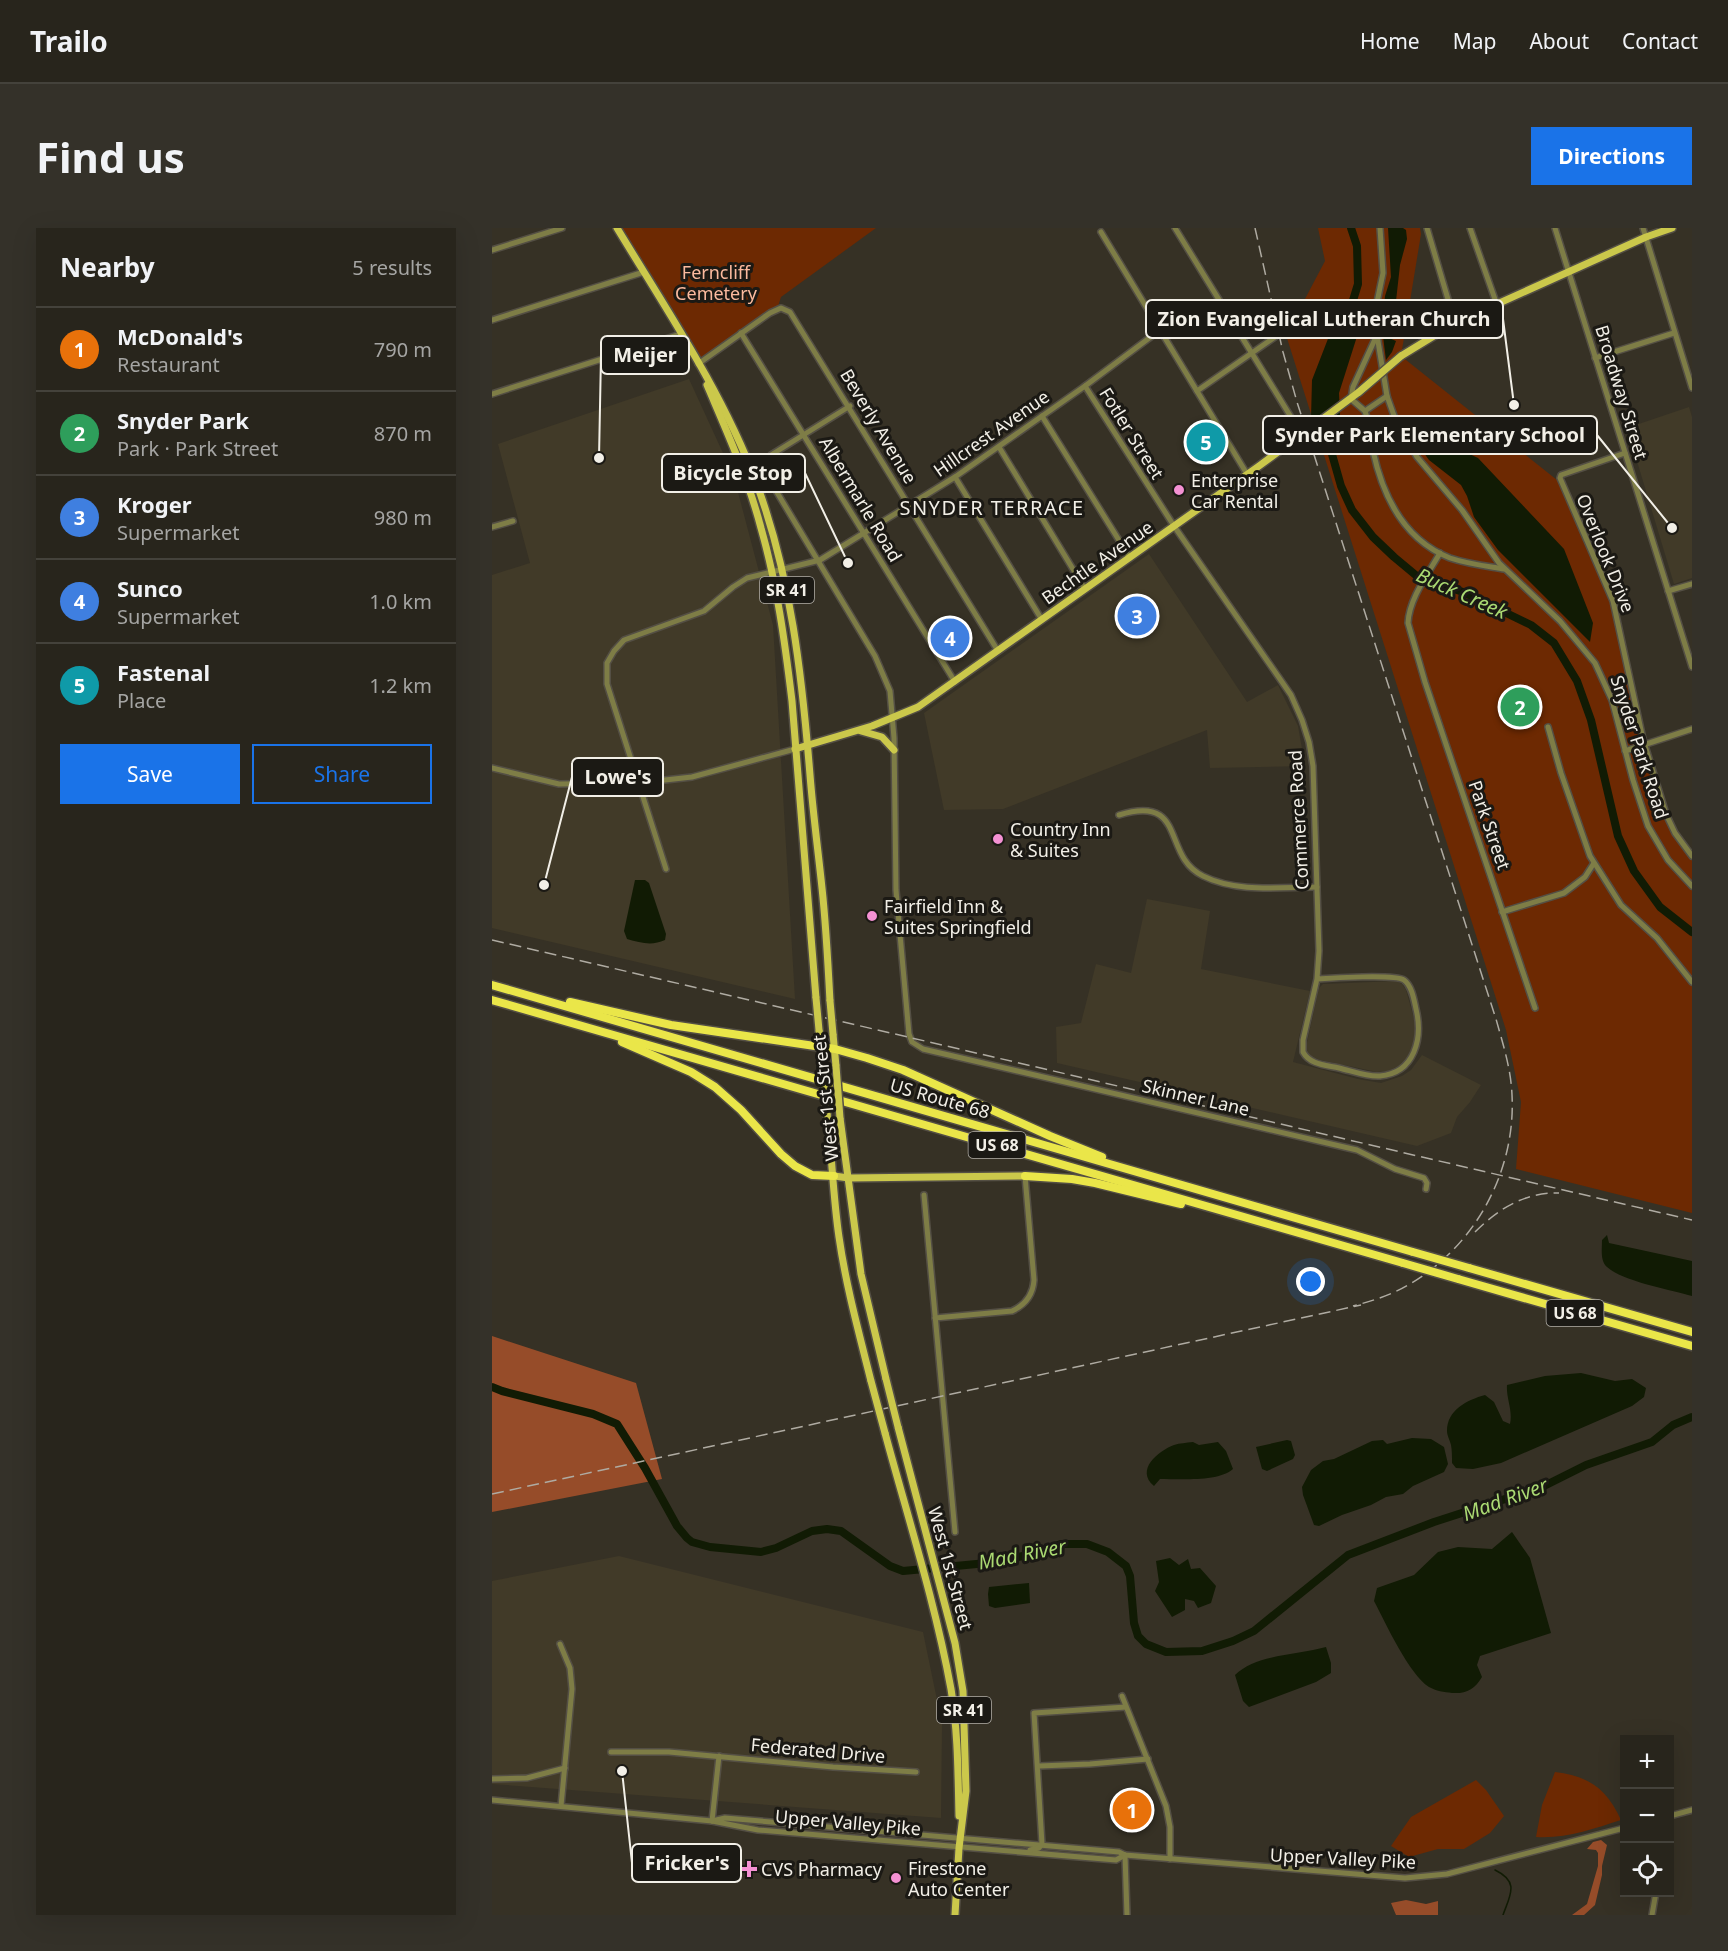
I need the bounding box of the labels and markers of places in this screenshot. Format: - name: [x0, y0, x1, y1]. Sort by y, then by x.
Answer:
- callout: Zion Evangelical Lutheran Church: [1146, 300, 1503, 338]
- callout: Meijer: [601, 336, 689, 374]
- callout: Synder Park Elementary School: [1263, 416, 1597, 454]
- pin: 5: [1186, 420, 1226, 464]
- callout: Bicycle Stop: [662, 454, 805, 492]
- place label: Enterprise Car Rental: [1191, 468, 1278, 513]
- marker: Enterprise Car Rental: [1172, 483, 1186, 497]
- pin: 3: [1118, 594, 1156, 638]
- pin: 4: [930, 616, 970, 660]
- pin: 2: [1500, 684, 1540, 730]
- callout: Lowe's: [572, 758, 663, 796]
- place label: Country Inn & Suites: [1010, 817, 1111, 862]
- marker: Country Inn & Suites: [991, 832, 1005, 846]
- place label: Fairfield Inn & Suites Springfield: [884, 894, 1032, 939]
- marker: Fairfield Inn & Suites Springfield: [865, 909, 879, 923]
- pin: 1: [1112, 1788, 1152, 1832]
- callout: Fricker's: [632, 1844, 741, 1882]
- place label: Firestone Auto Center: [908, 1856, 1010, 1901]
- place label: CVS Pharmacy: [761, 1857, 883, 1881]
- marker: CVS Pharmacy: [742, 1862, 756, 1876]
- marker: Firestone Auto Center: [889, 1871, 903, 1885]

